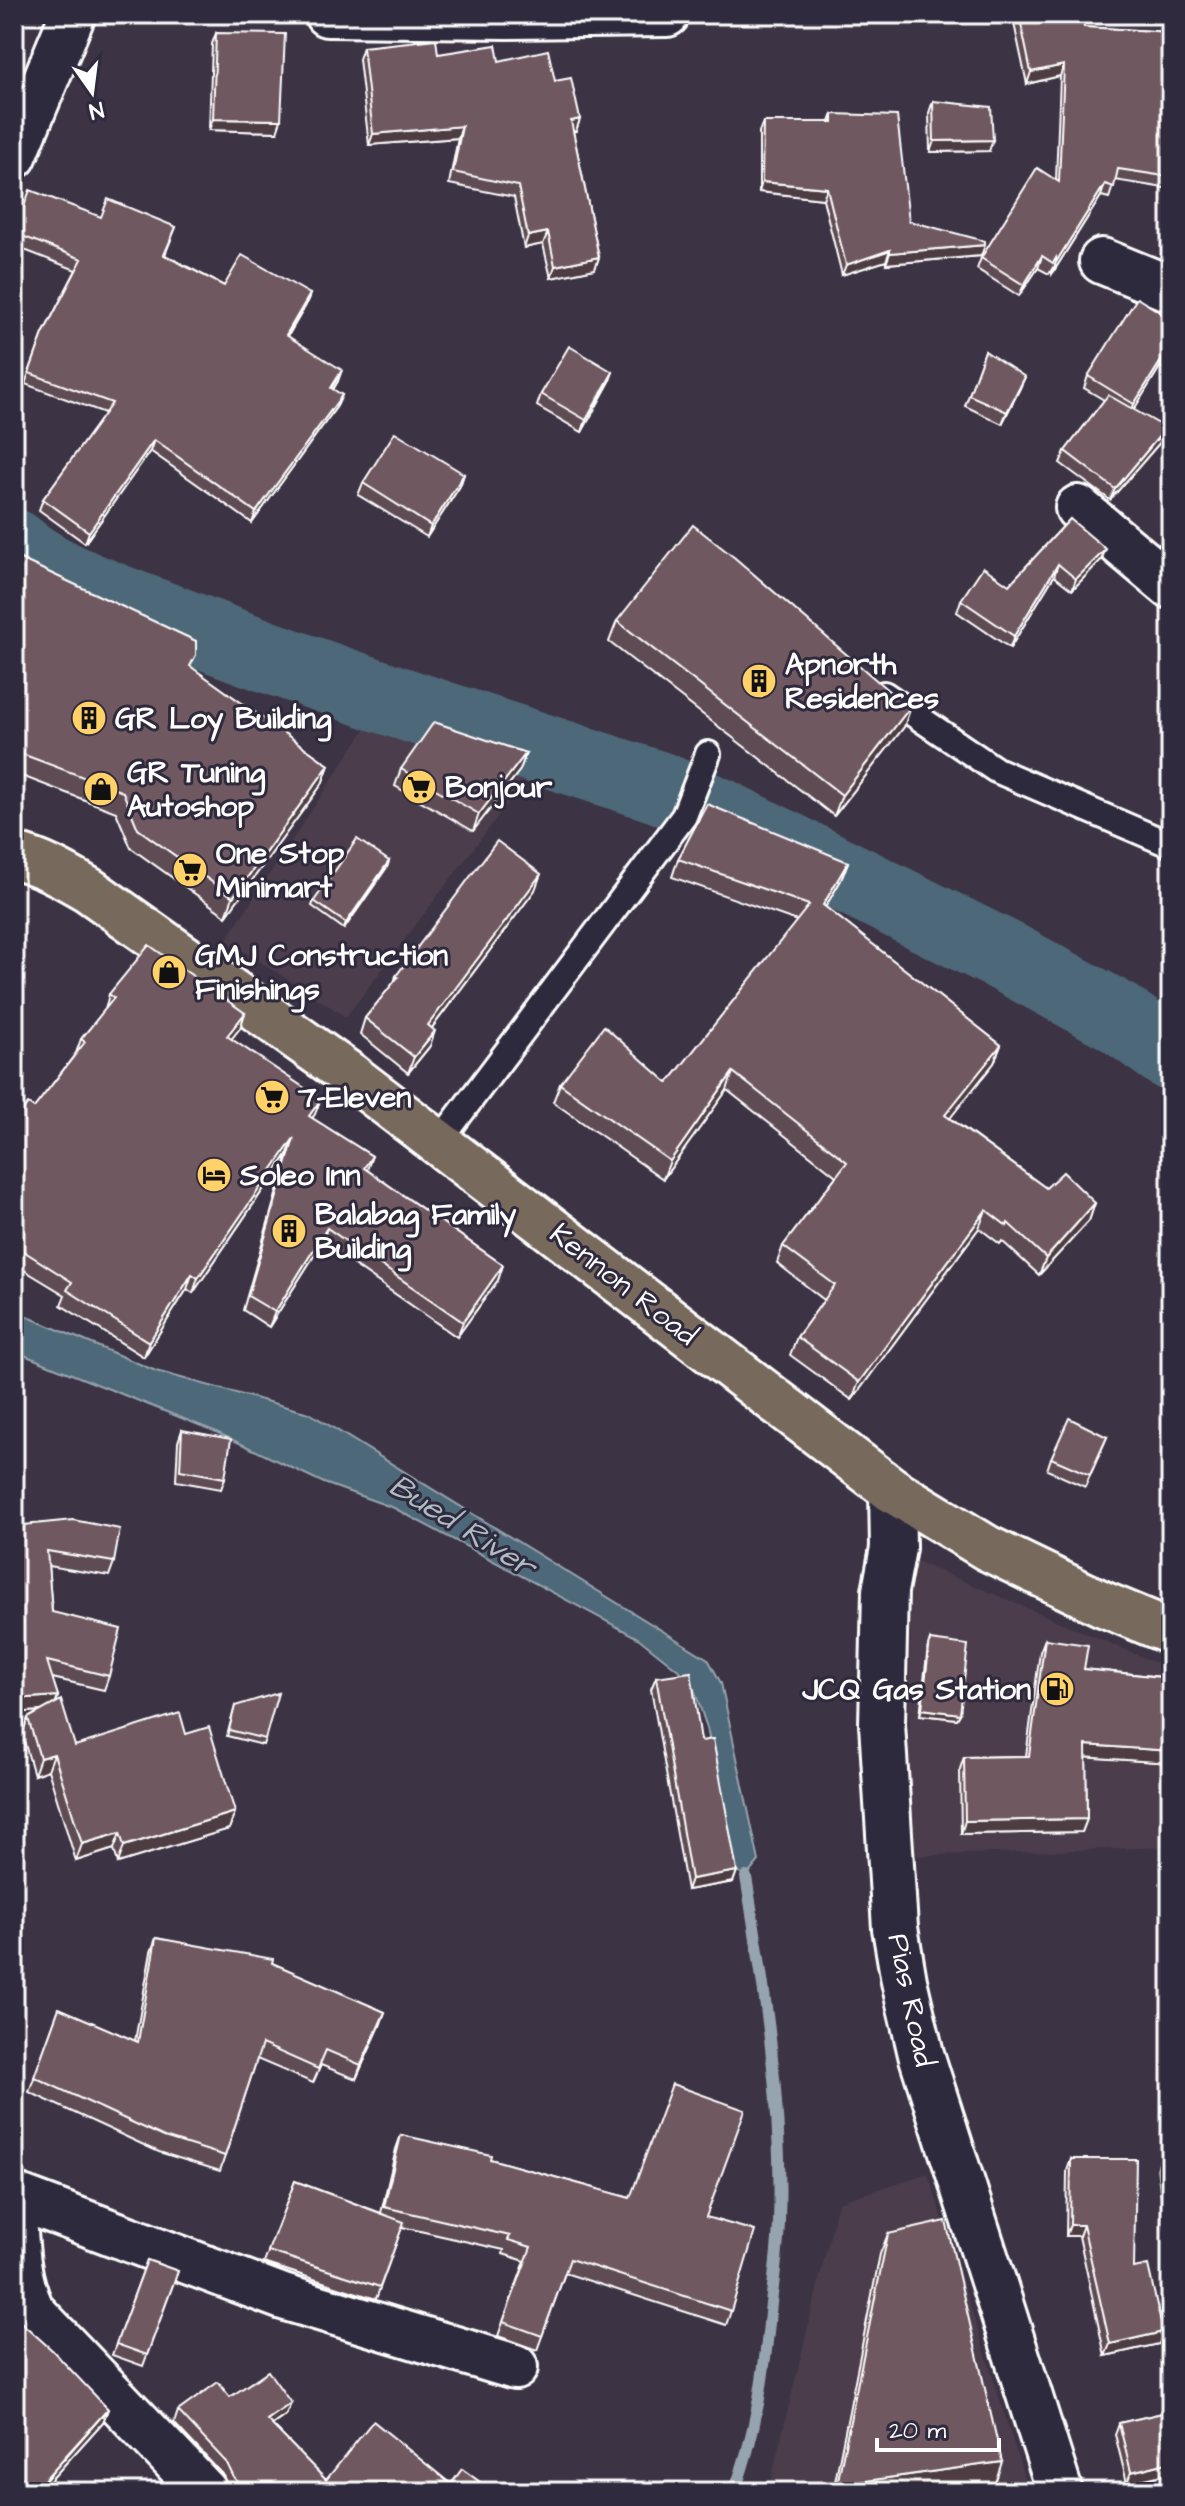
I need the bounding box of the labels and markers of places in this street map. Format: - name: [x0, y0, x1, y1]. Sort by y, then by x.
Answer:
- place label: Apnorth Residences: [785, 644, 939, 720]
- building icon: Apnorth Residences: [740, 662, 778, 700]
- place label: GR Loy Building: [115, 698, 332, 742]
- building icon: GR Loy Building: [70, 699, 108, 737]
- place label: GR Tuning Autoshop: [127, 752, 266, 829]
- place label: Bonjour: [445, 767, 553, 809]
- supermarket icon: Bonjour: [400, 768, 438, 806]
- shop icon: GR Tuning Autoshop: [82, 770, 120, 808]
- place label: One Stop Minimart: [216, 833, 345, 909]
- supermarket icon: One Stop Minimart: [171, 851, 209, 889]
- place label: GMJ Construction Finishings: [195, 935, 448, 1013]
- shop icon: GMJ Construction Finishings: [150, 953, 188, 991]
- place label: 7-Eleven: [297, 1077, 411, 1119]
- supermarket icon: 7-Eleven: [253, 1078, 291, 1116]
- place label: Soleo Inn: [239, 1155, 361, 1197]
- hotel icon: Soleo Inn: [195, 1156, 233, 1194]
- place label: Balabag Family Building: [315, 1194, 517, 1272]
- building icon: Balabag Family Building: [270, 1212, 308, 1250]
- place label: JCQ Gas Station: [801, 1669, 1031, 1711]
- fuel station icon: JCQ Gas Station: [1038, 1670, 1076, 1708]

